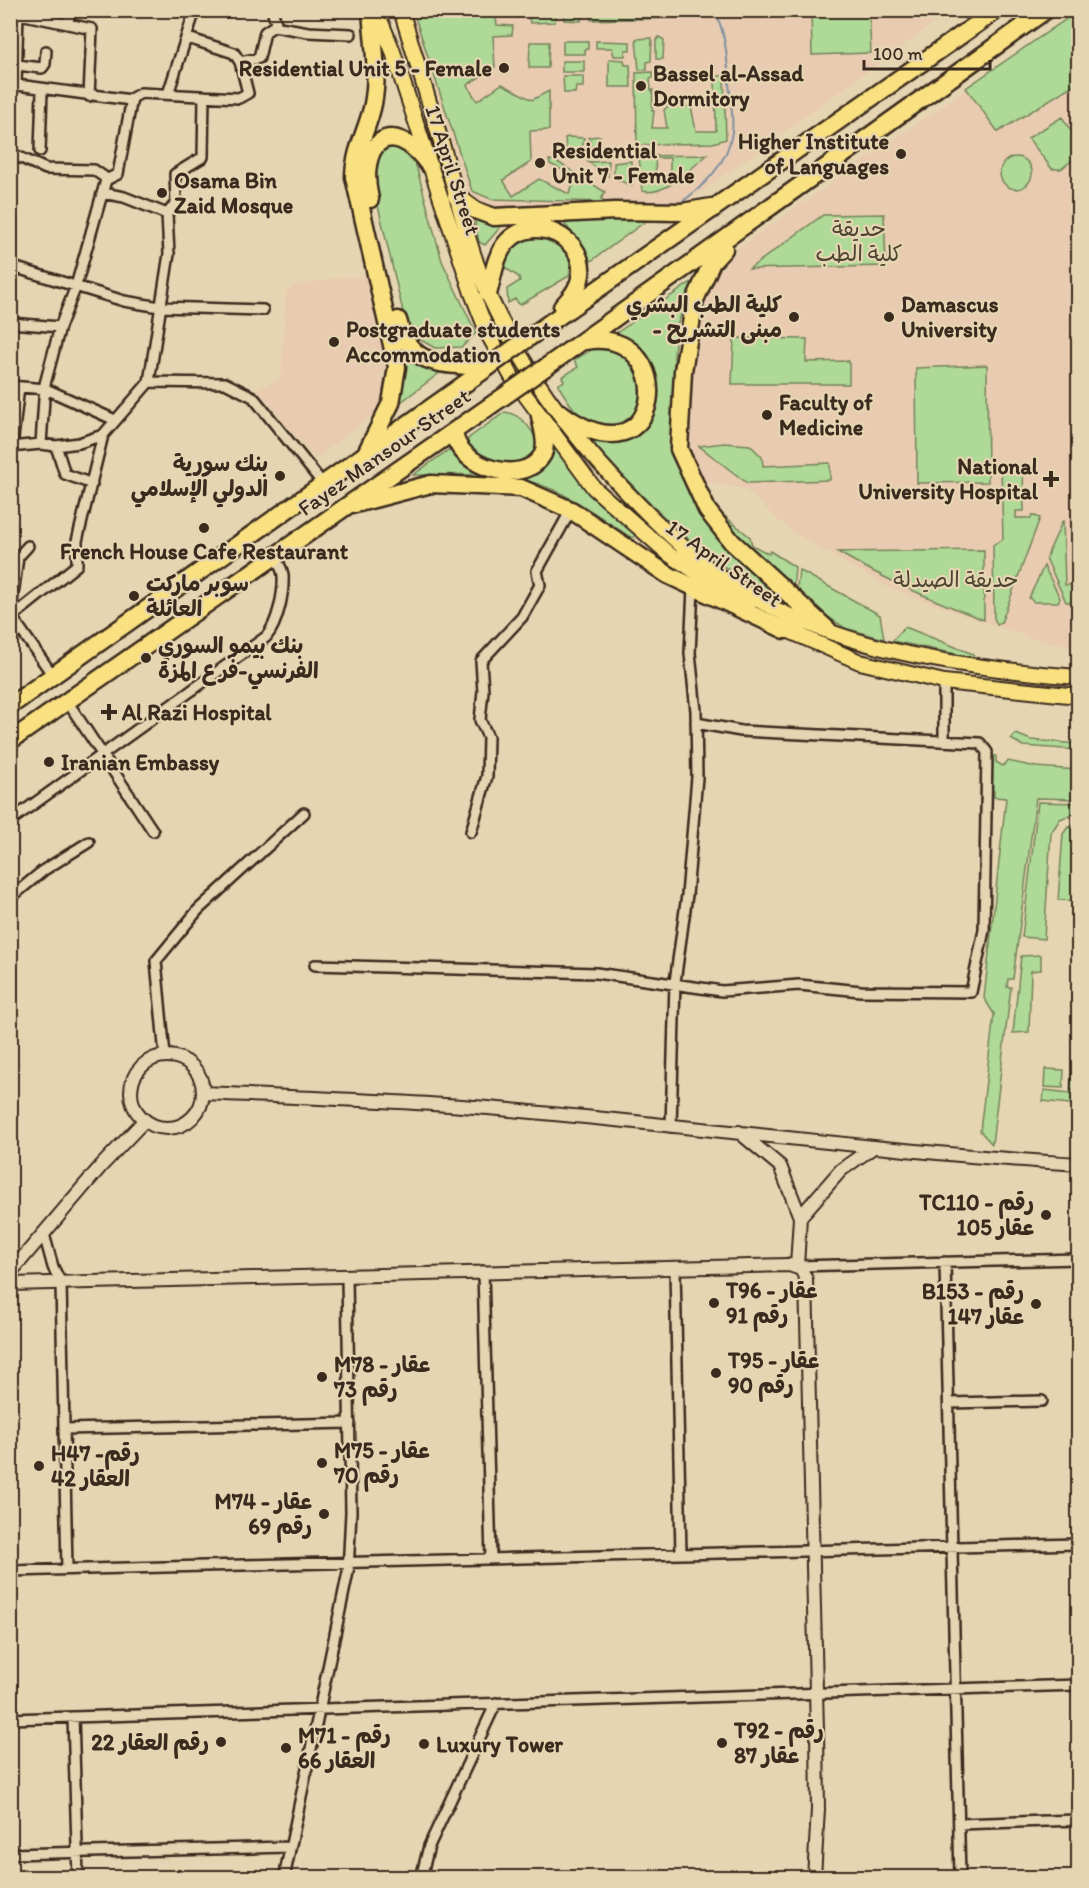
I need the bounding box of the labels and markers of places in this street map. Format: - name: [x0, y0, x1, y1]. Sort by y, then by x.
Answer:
- place label: Residential Unit 5 - Female: [239, 55, 492, 82]
- place label: Bassel al-Assad Dormitory: [653, 60, 805, 112]
- marker: Residential Unit 5 - Female: [497, 61, 511, 75]
- marker: Bassel al-Assad Dormitory: [634, 79, 648, 93]
- place label: Higher Institute of Languages: [738, 128, 889, 180]
- place label: Residential Unit 7 - Female: [552, 137, 695, 189]
- marker: Higher Institute of Languages: [894, 147, 908, 161]
- marker: Residential Unit 7 - Female: [533, 156, 547, 170]
- place label: Osama Bin Zaid Mosque: [174, 167, 293, 219]
- marker: Osama Bin Zaid Mosque: [155, 186, 169, 200]
- place label: كلية الطب البشري - مبنى التشريح: [626, 291, 782, 344]
- place label: Damascus University: [901, 291, 999, 343]
- marker: كلية الطب البشري - مبنى التشريح: [787, 310, 801, 324]
- marker: Damascus University: [882, 310, 896, 324]
- place label: Postgraduate students Accommodation: [345, 316, 561, 368]
- marker: Postgraduate students Accommodation: [327, 335, 341, 349]
- place label: Faculty of Medicine: [779, 389, 873, 441]
- marker: Faculty of Medicine: [760, 408, 774, 422]
- place label: بنك سورية الدولي الإسلامي: [131, 450, 268, 508]
- place label: National University Hospital: [858, 453, 1039, 505]
- marker: بنك سورية الدولي الإسلامي: [273, 469, 287, 483]
- marker: National University Hospital: [1042, 470, 1060, 488]
- marker: French House Cafe Restaurant: [197, 521, 211, 535]
- place label: French House Cafe Restaurant: [60, 538, 349, 565]
- place label: سوبر ماركت العائلة: [146, 570, 249, 622]
- marker: سوبر ماركت العائلة: [127, 589, 141, 603]
- place label: بنك بيمو السوري الفرنسي-فرع المزة: [158, 632, 319, 690]
- marker: بنك بيمو السوري الفرنسي-فرع المزة: [139, 651, 153, 665]
- place label: Al Razi Hospital: [121, 699, 272, 726]
- marker: Al Razi Hospital: [100, 703, 118, 721]
- place label: Iranian Embassy: [61, 749, 220, 776]
- marker: Iranian Embassy: [42, 755, 56, 769]
- place label: TC110 - رقم عقار 105: [918, 1189, 1034, 1241]
- marker: TC110 - رقم عقار 105: [1039, 1208, 1053, 1222]
- place label: T96 - عقار رقم 91: [725, 1277, 818, 1332]
- place label: B153 - رقم عقار 147: [922, 1278, 1024, 1330]
- marker: T96 - عقار رقم 91: [707, 1296, 721, 1310]
- marker: B153 - رقم عقار 147: [1029, 1297, 1043, 1311]
- place label: T95 - عقار رقم 90: [727, 1347, 820, 1402]
- place label: M78 - عقار رقم 73: [333, 1351, 430, 1406]
- marker: T95 - عقار رقم 90: [709, 1366, 723, 1380]
- marker: M78 - عقار رقم 73: [315, 1370, 329, 1384]
- place label: M75 - عقار رقم 70: [333, 1437, 430, 1492]
- place label: H47 -رقم العقار 42: [51, 1440, 140, 1492]
- marker: M75 - عقار رقم 70: [315, 1456, 329, 1470]
- marker: H47 -رقم العقار 42: [32, 1459, 46, 1473]
- place label: M74 - عقار رقم 69: [215, 1488, 312, 1543]
- marker: M74 - عقار رقم 69: [317, 1507, 331, 1521]
- place label: T92 - رقم عقار 87: [733, 1717, 824, 1769]
- place label: M71 - رقم العقار 66: [298, 1722, 391, 1774]
- place label: رقم العقار 22: [91, 1729, 209, 1759]
- place label: Luxury Tower: [436, 1731, 564, 1758]
- marker: رقم العقار 22: [214, 1735, 228, 1749]
- marker: T92 - رقم عقار 87: [715, 1736, 729, 1750]
- marker: Luxury Tower: [417, 1737, 431, 1751]
- marker: M71 - رقم العقار 66: [279, 1741, 293, 1755]

